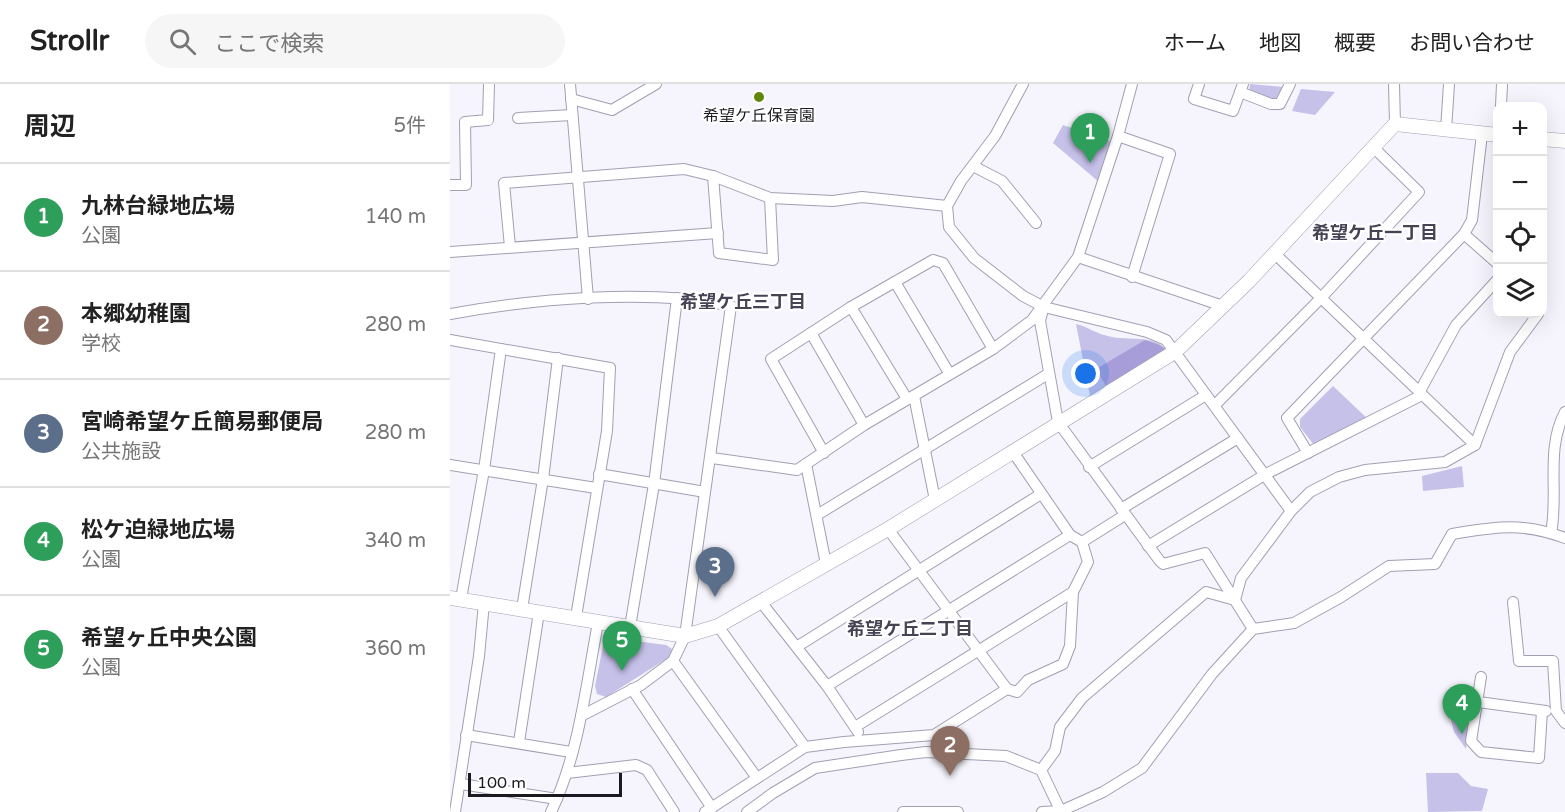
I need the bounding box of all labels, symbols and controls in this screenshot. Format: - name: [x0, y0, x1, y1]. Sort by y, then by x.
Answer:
- search box: [145, 14, 565, 68]
- text: Strollr: [30, 24, 109, 58]
- icon: search: [166, 25, 199, 58]
- text: ここで検索: [214, 31, 324, 57]
- text: ホーム: [1164, 31, 1226, 56]
- text: 地図: [1259, 31, 1301, 56]
- text: 概要: [1334, 31, 1376, 56]
- text: お問い合わせ: [1409, 31, 1535, 56]
- marker: 希望ケ丘保育園: [752, 90, 766, 104]
- map controls: [1493, 102, 1547, 318]
- button: +: [1493, 102, 1547, 156]
- place label: 希望ケ丘保育園: [703, 106, 815, 126]
- text: 周辺: [24, 111, 76, 142]
- pin: 1: [1070, 113, 1110, 163]
- text: 5件: [393, 114, 426, 138]
- button: −: [1493, 156, 1547, 210]
- text: 九林台緑地広場: [81, 193, 235, 219]
- text: 1: [37, 205, 50, 229]
- text: 140 m: [365, 205, 426, 229]
- button: locate: [1493, 210, 1547, 264]
- district label: 希望ケ丘一丁目: [1312, 222, 1438, 244]
- text: 公園: [81, 224, 121, 248]
- button: layers: [1493, 264, 1547, 318]
- district label: 希望ケ丘三丁目: [680, 291, 806, 313]
- text: 本郷幼稚園: [81, 301, 191, 327]
- text: 2: [37, 313, 50, 337]
- text: 280 m: [365, 313, 426, 337]
- text: 学校: [81, 332, 121, 356]
- your location: [1071, 359, 1100, 388]
- text: 宮崎希望ケ丘簡易郵便局: [81, 409, 323, 435]
- text: 3: [37, 421, 50, 445]
- text: 280 m: [365, 421, 426, 445]
- text: 公共施設: [81, 440, 161, 464]
- text: 松ケ迫緑地広場: [81, 517, 235, 543]
- text: 4: [37, 529, 50, 553]
- text: 340 m: [365, 529, 426, 553]
- text: 公園: [81, 548, 121, 572]
- pin: 3: [696, 548, 734, 597]
- district label: 希望ケ丘二丁目: [847, 618, 973, 640]
- pin: 5: [602, 622, 642, 671]
- text: 希望ヶ丘中央公園: [81, 625, 257, 651]
- text: 5: [37, 637, 50, 661]
- text: 360 m: [365, 637, 426, 661]
- text: 公園: [81, 656, 121, 680]
- pin: 4: [1442, 684, 1482, 734]
- pin: 2: [930, 726, 970, 776]
- scale bar: [468, 770, 622, 798]
- text: 100 m: [477, 773, 526, 793]

